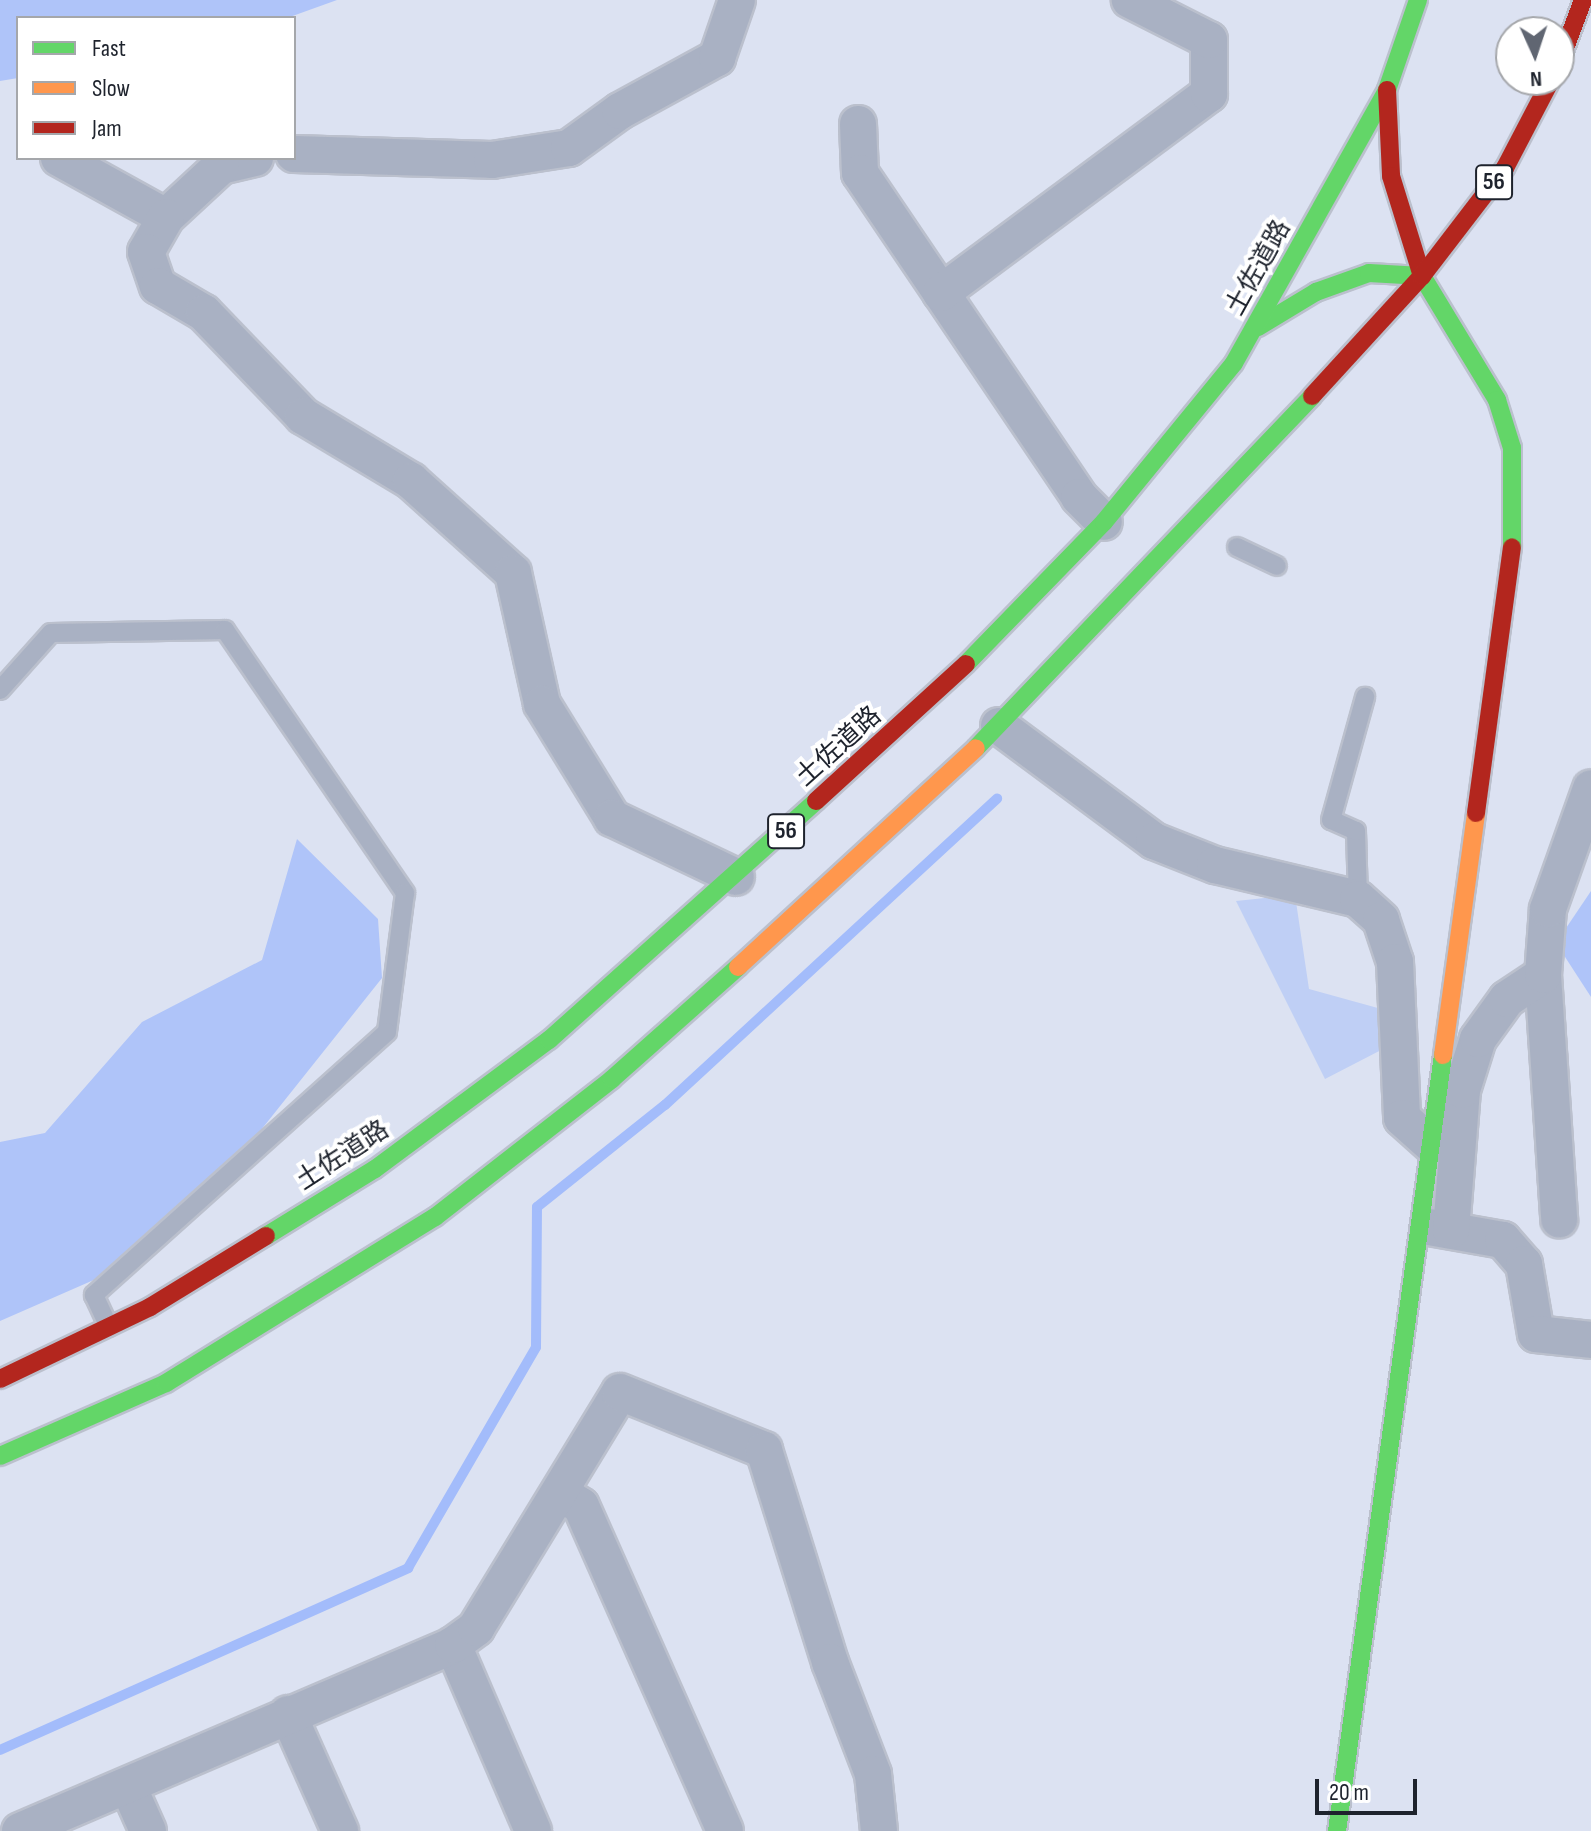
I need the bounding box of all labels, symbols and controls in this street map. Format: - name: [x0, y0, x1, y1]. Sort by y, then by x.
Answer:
- legend: [16, 16, 296, 160]
- north arrow: [1495, 16, 1575, 96]
- text: Fast: [92, 34, 126, 63]
- text: N: [1530, 65, 1543, 92]
- text: Slow: [92, 74, 130, 103]
- text: Jam: [92, 114, 122, 143]
- road number: 56: [1474, 162, 1514, 202]
- street label: 土佐道路: [1220, 215, 1298, 321]
- street label: 土佐道路: [790, 701, 888, 793]
- road number: 56: [766, 811, 806, 851]
- street label: 土佐道路: [291, 1115, 395, 1197]
- scale bar: [1319, 1763, 1421, 1813]
- text: 20 m: [1329, 1778, 1369, 1807]

